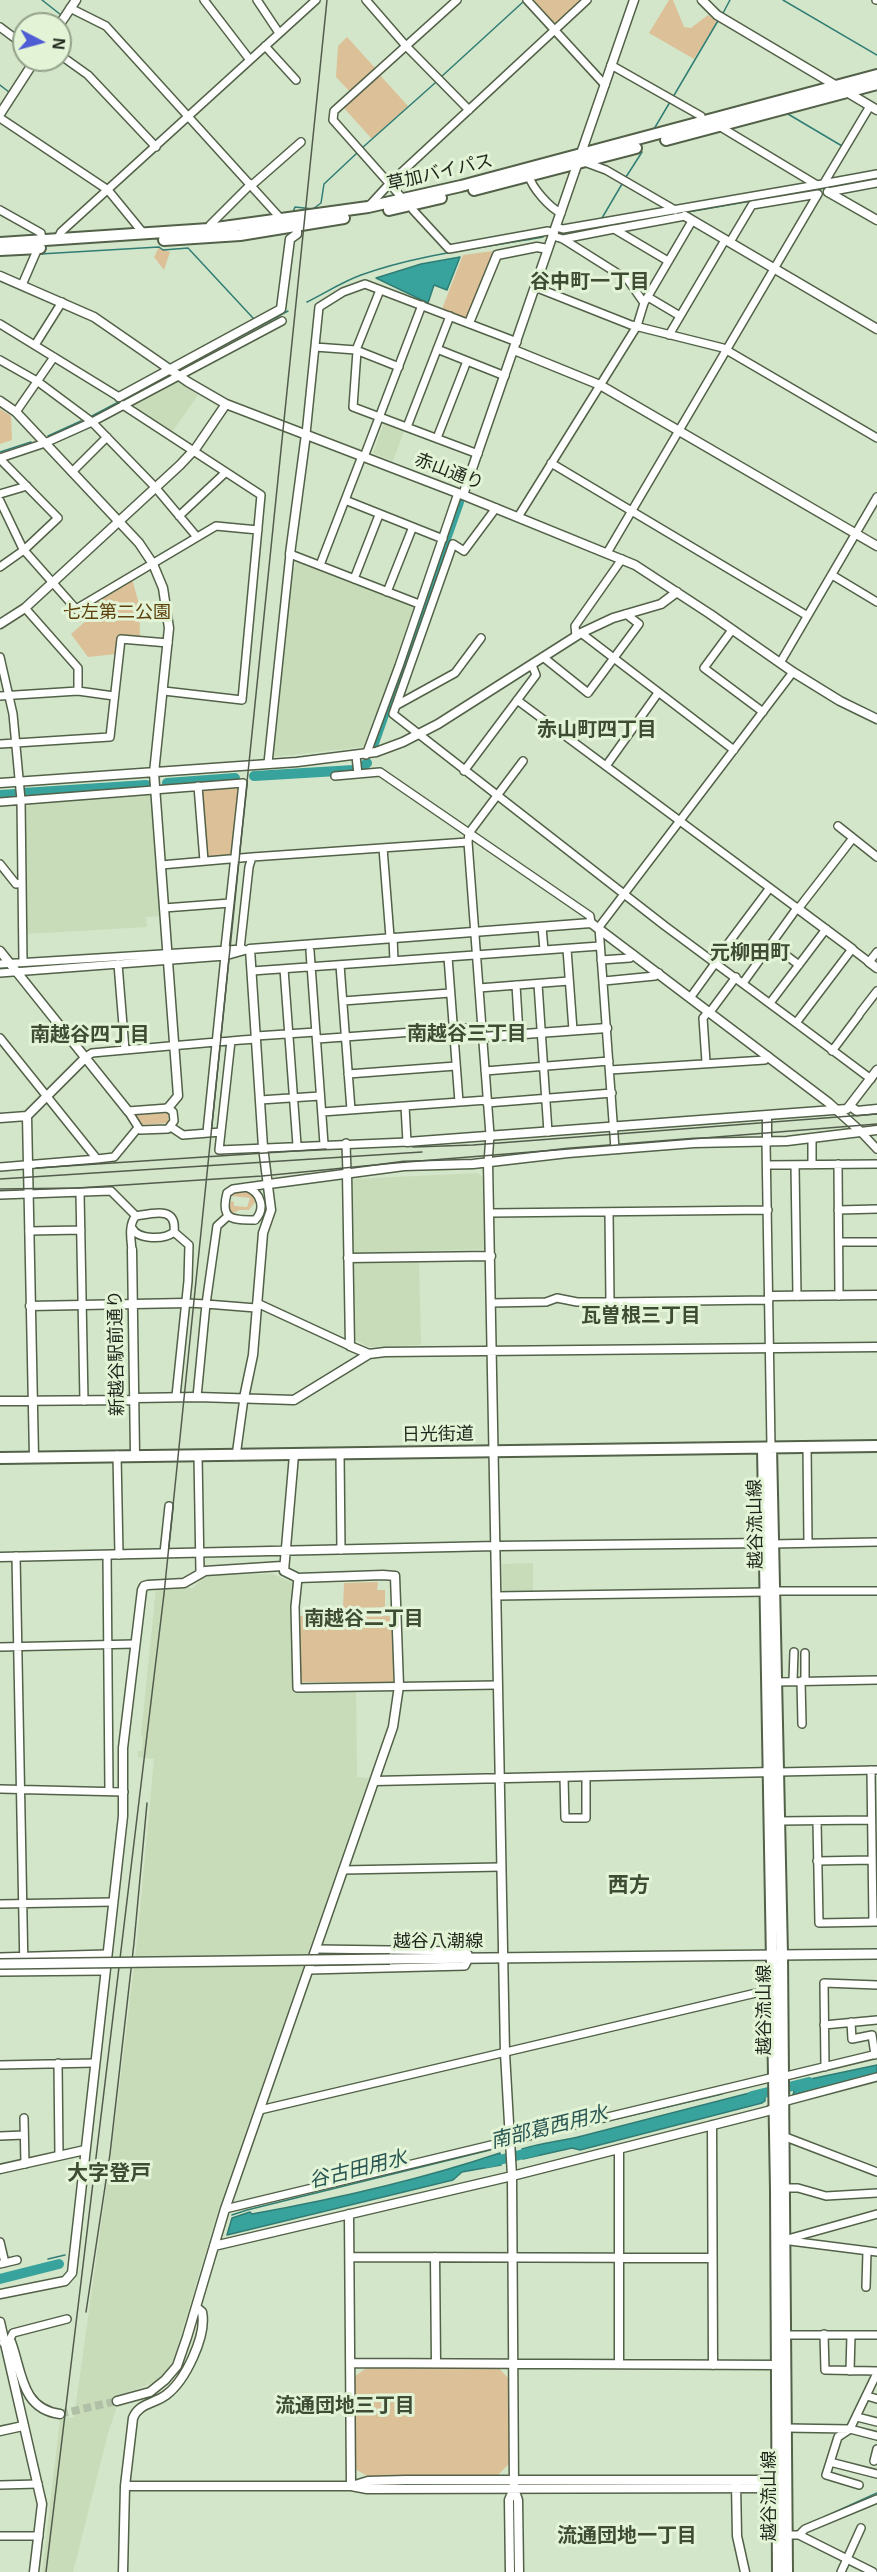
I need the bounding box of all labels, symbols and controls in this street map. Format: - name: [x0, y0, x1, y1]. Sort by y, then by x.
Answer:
- north arrow: [12, 12, 72, 72]
- text: N: [49, 37, 67, 50]
- street label: 草加バイパス: [385, 150, 495, 196]
- district label: 谷中町一丁目: [530, 270, 650, 294]
- street label: 赤山通り: [412, 449, 486, 495]
- park label: 七左第二公園: [63, 602, 171, 624]
- district label: 赤山町四丁目: [537, 718, 657, 742]
- district label: 元柳田町: [710, 941, 790, 965]
- district label: 南越谷三丁目: [407, 1022, 527, 1046]
- district label: 南越谷四丁目: [30, 1023, 150, 1047]
- street label: 新越谷駅前通り: [105, 1290, 129, 1416]
- district label: 瓦曽根三丁目: [581, 1304, 701, 1328]
- street label: 日光街道: [402, 1424, 474, 1446]
- street label: 越谷流山線: [744, 1479, 768, 1569]
- district label: 南越谷二丁目: [304, 1607, 424, 1631]
- district label: 西方: [608, 1873, 650, 1899]
- street label: 越谷八潮線: [393, 1931, 483, 1953]
- street label: 越谷流山線: [754, 1965, 776, 2055]
- water label: 南部葛西用水: [488, 2102, 610, 2154]
- water label: 谷古田用水: [307, 2146, 409, 2194]
- district label: 大字登戸: [67, 2161, 151, 2187]
- district label: 流通団地三丁目: [275, 2394, 415, 2418]
- street label: 越谷流山線: [759, 2451, 781, 2541]
- district label: 流通団地一丁目: [557, 2524, 697, 2548]

